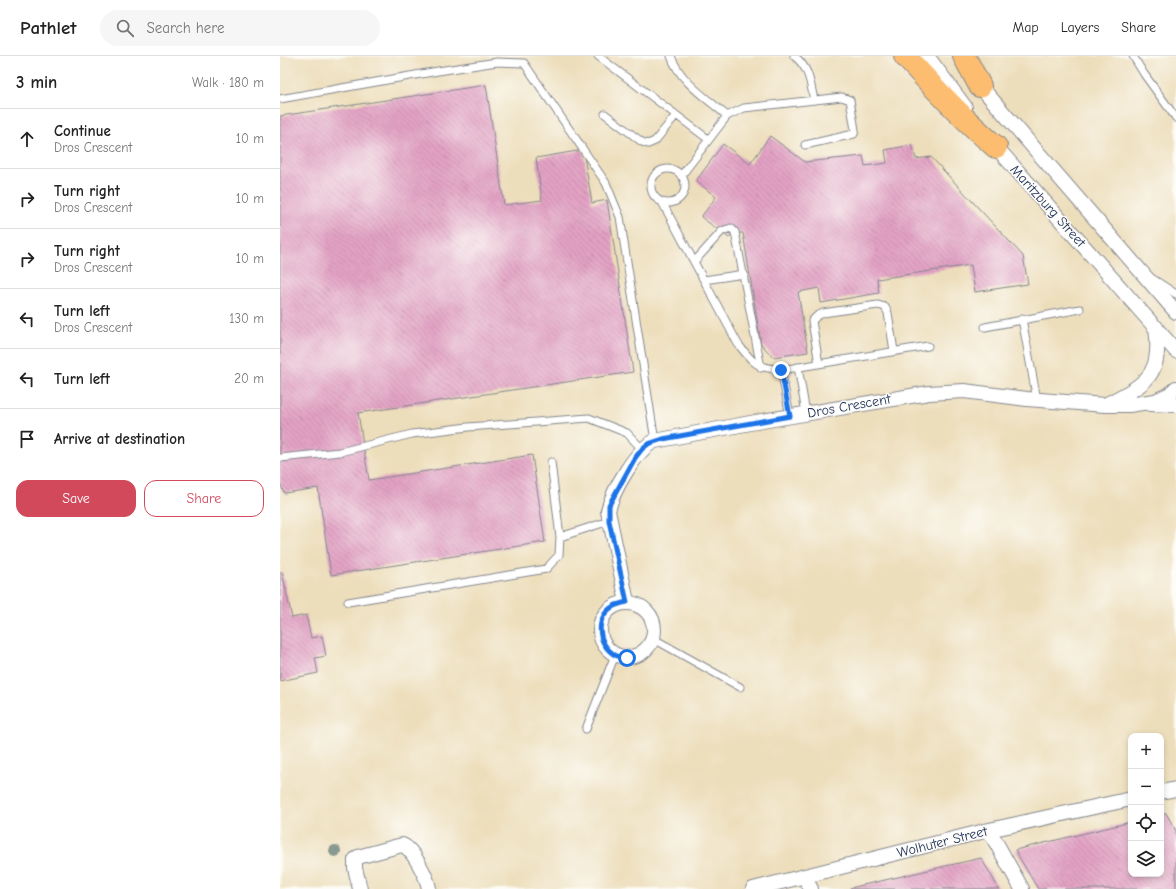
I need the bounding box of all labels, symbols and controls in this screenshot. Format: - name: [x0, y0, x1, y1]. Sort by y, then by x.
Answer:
- search box: [100, 10, 380, 46]
- text: Pathlet: [20, 17, 76, 39]
- icon: search: [114, 17, 136, 39]
- text: Search here: [146, 19, 225, 37]
- text: Map: [1012, 19, 1039, 36]
- text: Layers: [1061, 19, 1099, 36]
- text: Share: [1121, 19, 1156, 36]
- text: 3 min: [16, 73, 57, 92]
- text: Walk · 180 m: [192, 75, 264, 90]
- text: Continue: [54, 122, 111, 140]
- icon: ahead: [16, 128, 38, 150]
- text: 10 m: [236, 131, 264, 146]
- text: Dros Crescent: [54, 140, 132, 155]
- street label: Maritzburg Street: [1007, 161, 1090, 251]
- text: Turn right: [54, 182, 120, 200]
- icon: right: [16, 188, 38, 210]
- text: 10 m: [236, 191, 264, 206]
- text: Dros Crescent: [54, 200, 132, 215]
- text: Turn right: [54, 242, 120, 260]
- icon: right: [16, 248, 38, 270]
- text: 10 m: [236, 251, 264, 266]
- text: Dros Crescent: [54, 260, 132, 275]
- text: Turn left: [54, 302, 110, 320]
- icon: left: [16, 308, 38, 330]
- text: 130 m: [229, 311, 264, 326]
- text: Dros Crescent: [54, 320, 132, 335]
- route end: [772, 361, 790, 379]
- icon: left: [16, 368, 38, 390]
- text: Turn left: [54, 370, 110, 388]
- text: 20 m: [234, 371, 264, 386]
- street label: Dros Crescent: [806, 390, 893, 422]
- icon: arrive: [16, 428, 38, 450]
- text: Arrive at destination: [54, 430, 185, 448]
- button: Save: [16, 480, 136, 517]
- button: Share: [144, 480, 264, 517]
- route start: [618, 649, 636, 667]
- map controls: [1128, 733, 1164, 877]
- button: +: [1128, 733, 1164, 769]
- button: −: [1128, 769, 1164, 805]
- button: locate: [1128, 805, 1164, 841]
- street label: Wolhuter Street: [895, 822, 990, 861]
- button: layers: [1128, 841, 1164, 877]

